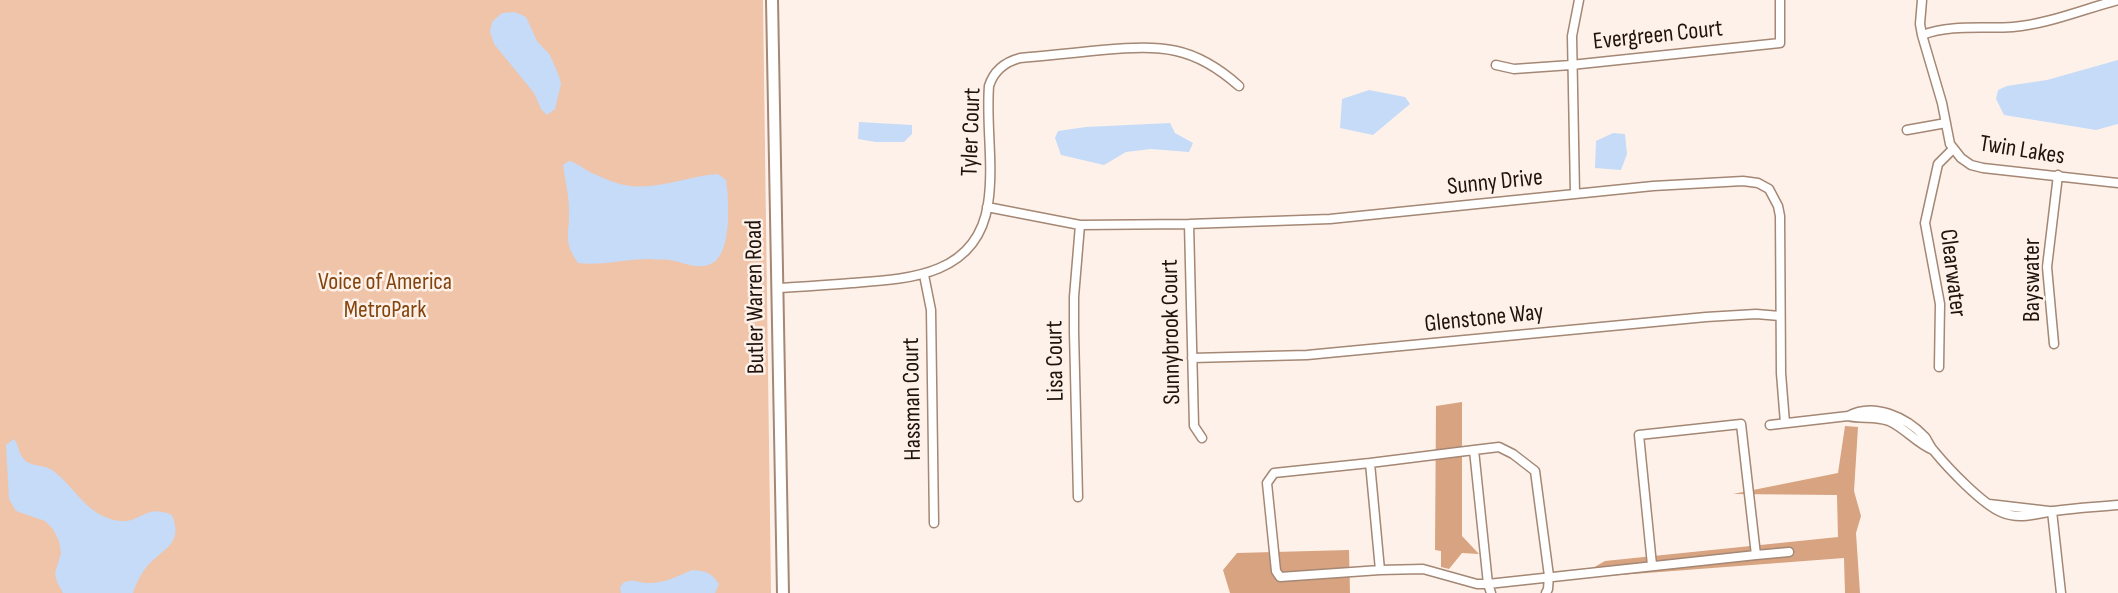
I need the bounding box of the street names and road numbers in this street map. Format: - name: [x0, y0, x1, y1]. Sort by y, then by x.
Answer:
- street label: Evergreen Court: [1592, 15, 1724, 57]
- street label: Tyler Court: [956, 87, 988, 177]
- street label: Twin Lakes: [1977, 130, 2067, 172]
- street label: Sunny Drive: [1446, 164, 1544, 202]
- street label: Butler Warren Road: [740, 220, 772, 374]
- street label: Clearwater: [1932, 227, 1972, 319]
- street label: Bayswater: [2019, 238, 2047, 322]
- street label: Sunnybrook Court: [1156, 259, 1188, 405]
- street label: Glenstone Way: [1423, 298, 1545, 340]
- street label: Lisa Court: [1041, 320, 1071, 402]
- street label: Hassman Court: [898, 337, 928, 461]

